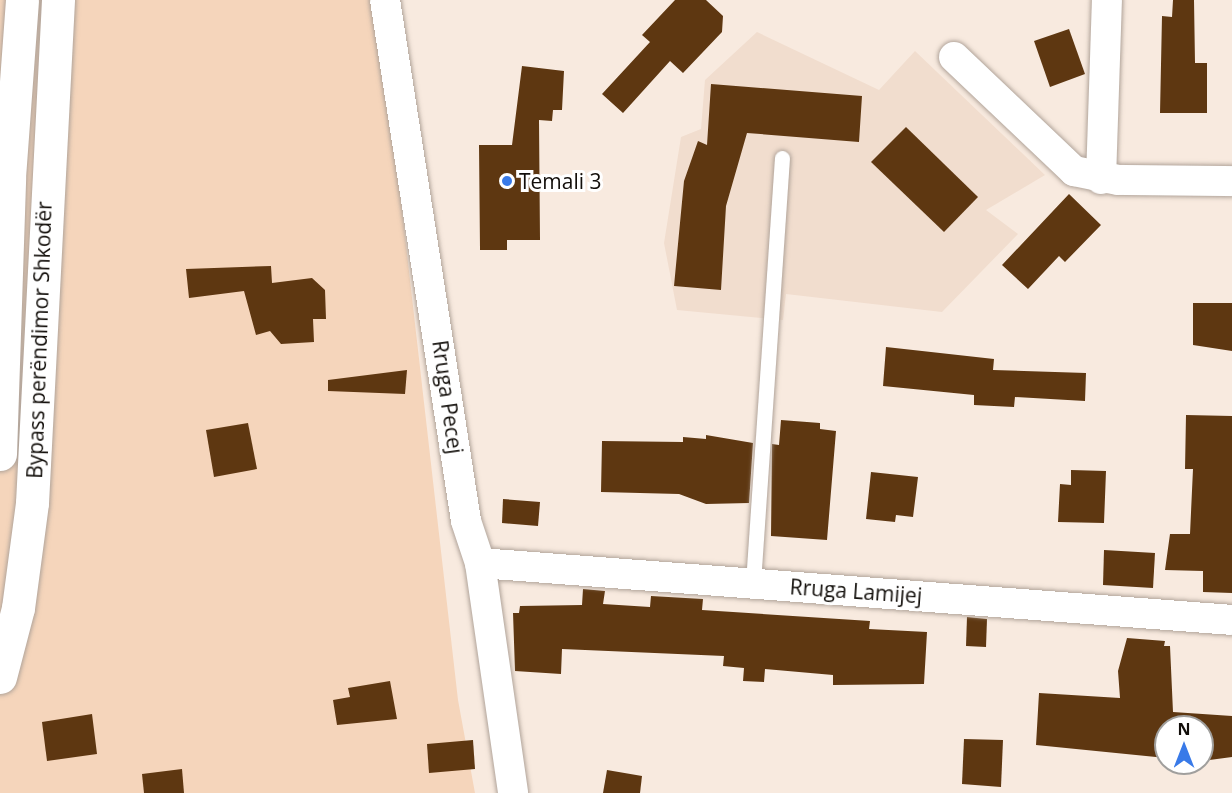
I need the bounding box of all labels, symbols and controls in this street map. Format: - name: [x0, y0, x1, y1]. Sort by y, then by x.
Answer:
- place label: Temali 3: [519, 168, 602, 194]
- marker: Temali 3: [500, 174, 514, 188]
- street label: Bypass perëndimor Shkodër: [22, 201, 56, 479]
- street label: Rruga Pecej: [428, 339, 468, 455]
- street label: Rruga Lamijej: [789, 574, 923, 608]
- north arrow: [1154, 715, 1214, 775]
- text: N: [1177, 718, 1191, 740]

